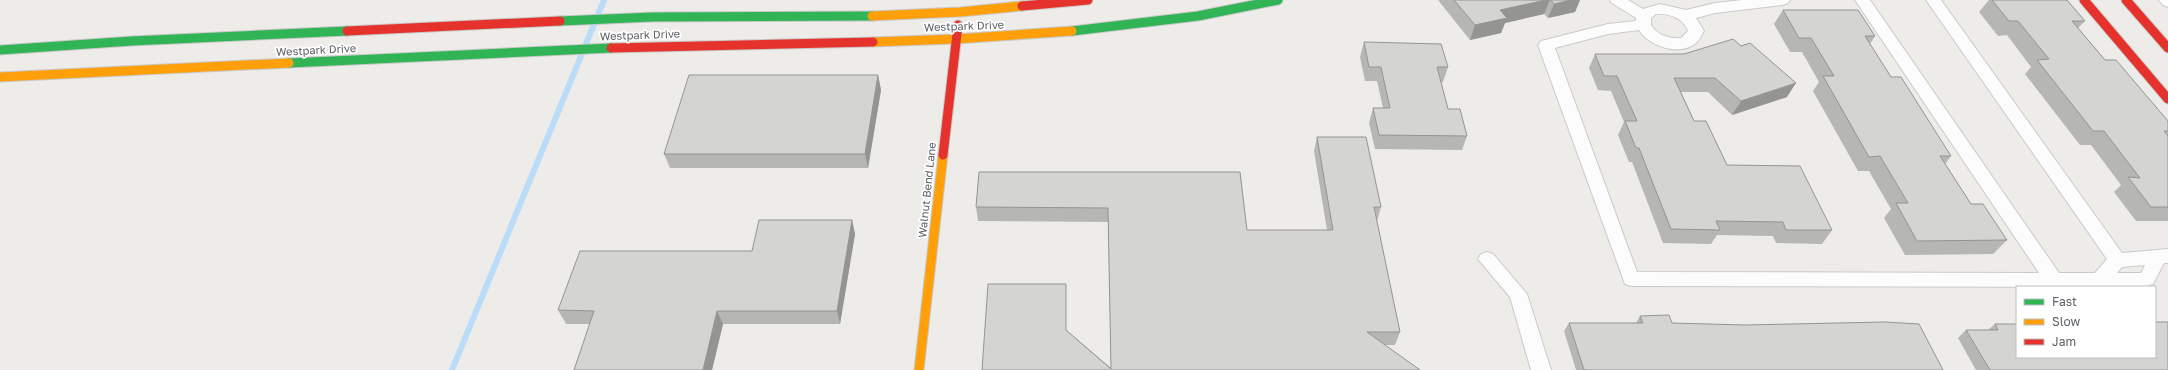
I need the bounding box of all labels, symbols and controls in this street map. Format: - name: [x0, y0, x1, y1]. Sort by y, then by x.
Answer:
- street label: Westpark Drive: [924, 18, 1004, 33]
- street label: Westpark Drive: [600, 27, 680, 42]
- street label: Westpark Drive: [276, 41, 356, 58]
- street label: Walnut Bend Lane: [915, 141, 938, 238]
- legend: [2016, 286, 2156, 358]
- text: Fast: [2052, 294, 2077, 309]
- text: Slow: [2052, 314, 2080, 329]
- text: Jam: [2052, 334, 2076, 349]

